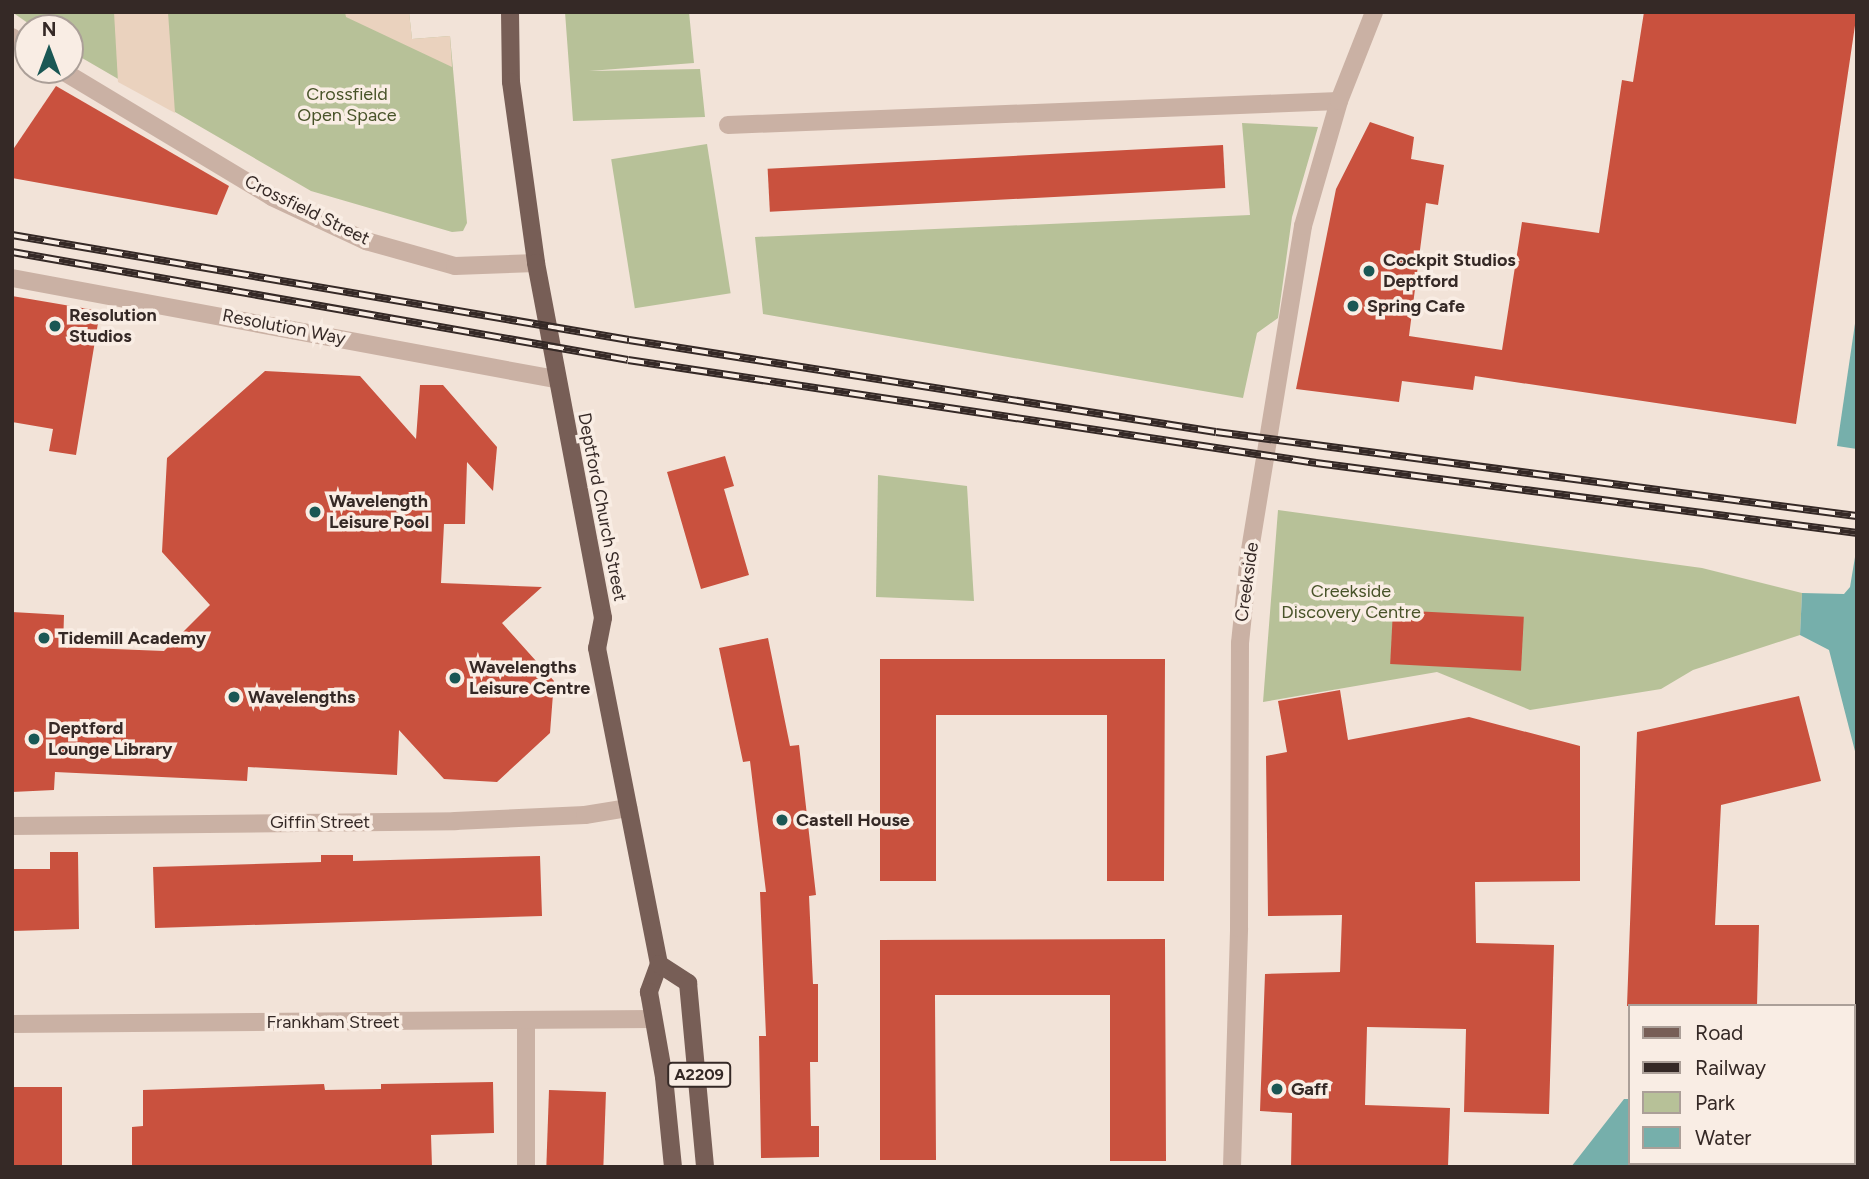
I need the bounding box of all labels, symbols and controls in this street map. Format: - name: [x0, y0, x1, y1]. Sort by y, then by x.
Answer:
- north arrow: [14, 14, 84, 84]
- text: N: [42, 18, 56, 41]
- park label: Crossfield Open Space: [297, 84, 397, 126]
- street label: Crossfield Street: [241, 170, 373, 250]
- place label: Cockpit Studios Deptford: [1383, 250, 1516, 292]
- marker: Cockpit Studios Deptford: [1361, 263, 1377, 279]
- place label: Spring Cafe: [1367, 295, 1465, 317]
- marker: Spring Cafe: [1345, 298, 1361, 314]
- street label: Resolution Way: [221, 304, 347, 350]
- place label: Resolution Studios: [69, 305, 157, 348]
- marker: Resolution Studios: [47, 318, 63, 334]
- street label: Deptford Church Street: [573, 411, 631, 603]
- place label: Wavelength Leisure Pool: [329, 491, 429, 534]
- marker: Wavelength Leisure Pool: [307, 504, 323, 520]
- street label: Creekside: [1231, 541, 1263, 623]
- park label: Creekside Discovery Centre: [1281, 581, 1421, 624]
- place label: Tidemill Academy: [58, 627, 206, 649]
- marker: Tidemill Academy: [36, 630, 52, 646]
- place label: Wavelengths Leisure Centre: [469, 657, 590, 700]
- marker: Wavelengths Leisure Centre: [447, 670, 463, 686]
- place label: Wavelengths: [248, 686, 355, 708]
- marker: Wavelengths: [226, 689, 242, 705]
- place label: Deptford Lounge Library: [48, 718, 172, 760]
- marker: Deptford Lounge Library: [26, 731, 42, 747]
- place label: Castell House: [796, 809, 910, 831]
- street label: Giffin Street: [270, 811, 370, 833]
- marker: Castell House: [774, 812, 790, 828]
- legend: [1628, 1004, 1855, 1165]
- street label: Frankham Street: [266, 1011, 400, 1033]
- text: Road: [1695, 1020, 1743, 1045]
- text: Railway: [1695, 1055, 1766, 1080]
- road number: A2209: [666, 1063, 732, 1088]
- place label: Gaff: [1291, 1078, 1328, 1100]
- marker: Gaff: [1269, 1081, 1285, 1097]
- text: Park: [1695, 1090, 1735, 1115]
- text: Water: [1695, 1125, 1751, 1150]

